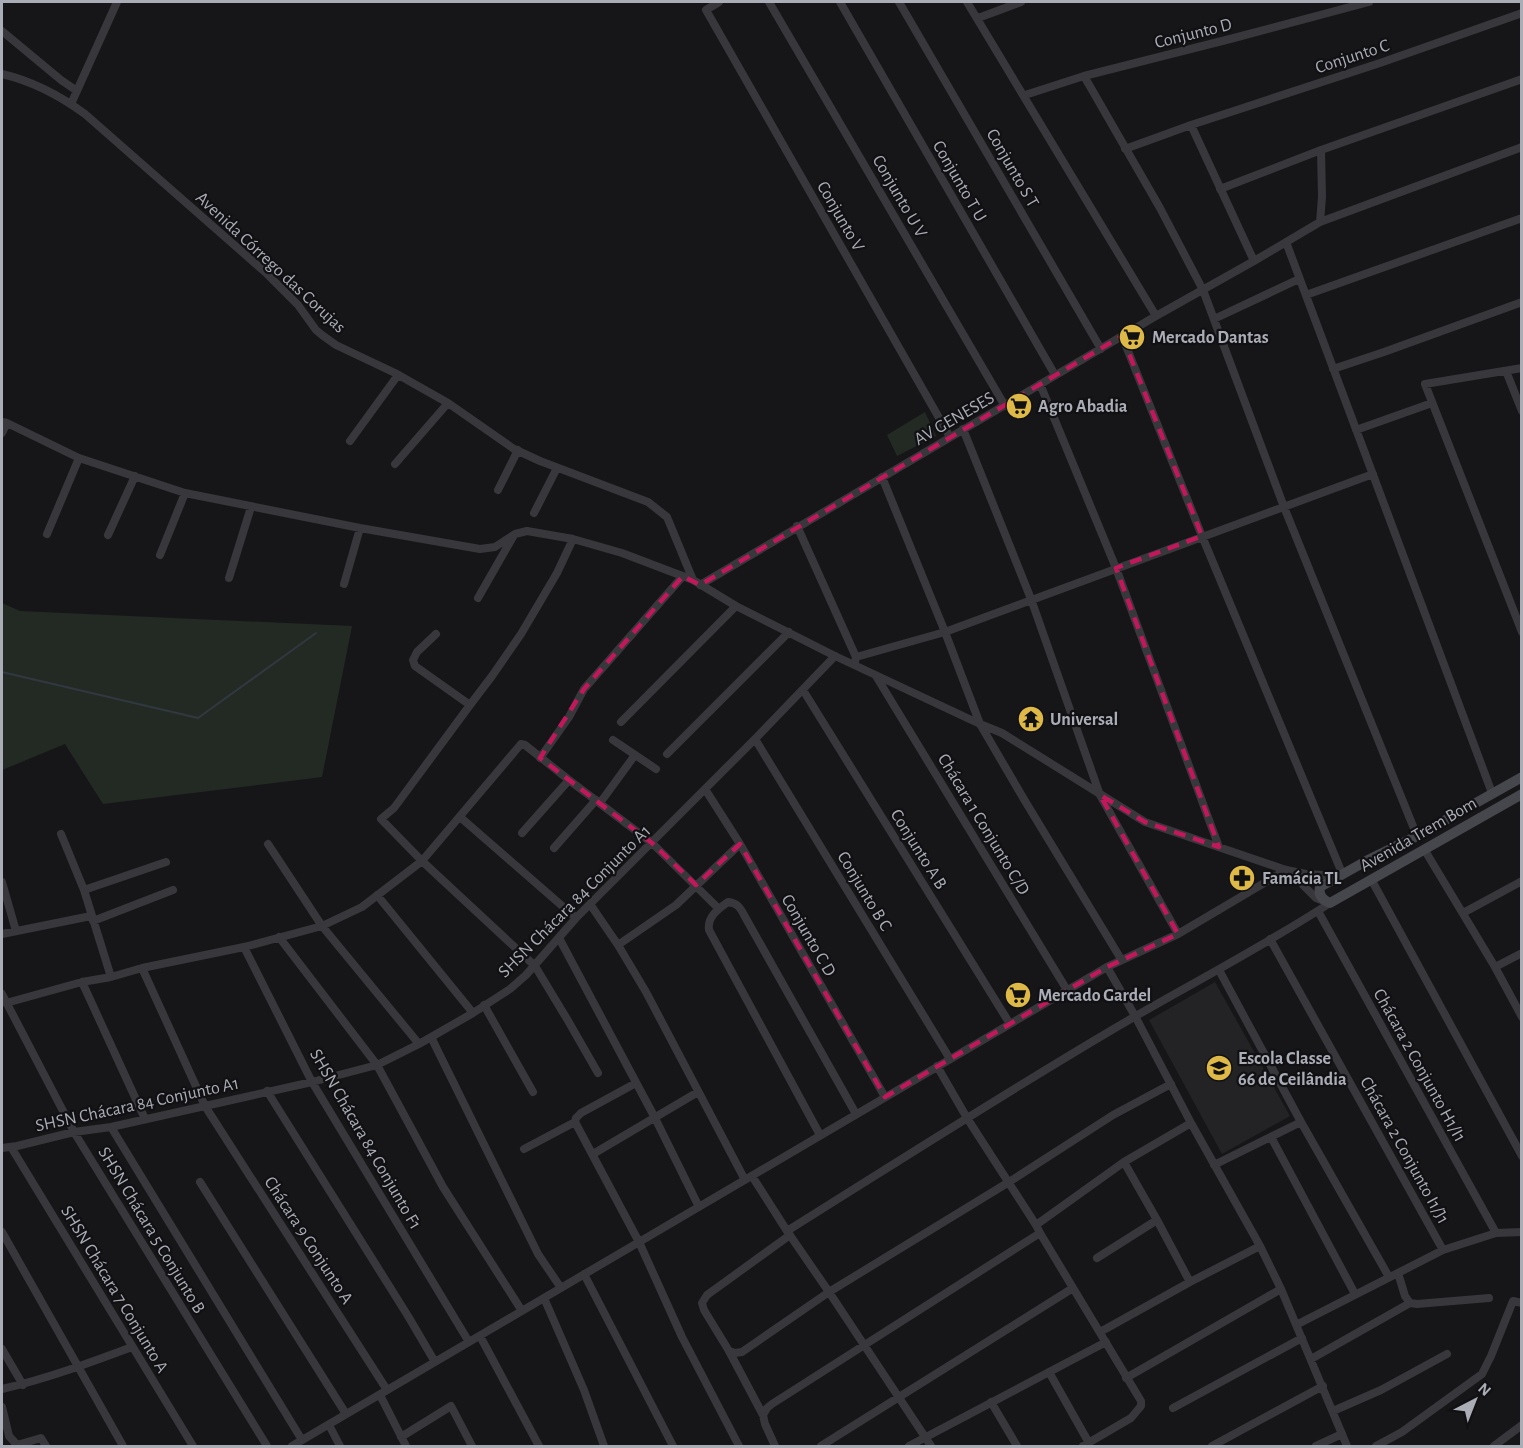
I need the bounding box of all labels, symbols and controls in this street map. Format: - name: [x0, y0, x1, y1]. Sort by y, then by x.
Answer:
- street label: Conjunto D: [1153, 16, 1234, 52]
- street label: Conjunto C: [1313, 37, 1392, 77]
- street label: Conjunto S T: [982, 126, 1042, 211]
- street label: Conjunto T U: [929, 138, 990, 225]
- street label: Conjunto U V: [868, 152, 930, 241]
- street label: Conjunto V: [813, 178, 868, 255]
- street label: Avenida Córrego das Corujas: [192, 189, 349, 337]
- supermarket icon: Mercado Dantas: [1117, 322, 1147, 352]
- place label: Mercado Dantas: [1152, 329, 1269, 347]
- street label: AV GENESES: [911, 389, 998, 449]
- supermarket icon: Agro Abadia: [1004, 391, 1034, 421]
- place label: Agro Abadia: [1038, 398, 1128, 416]
- temple icon: Universal: [1016, 704, 1046, 734]
- place label: Universal: [1050, 711, 1118, 729]
- street label: Chácara 1 Conjunto C/D: [934, 751, 1032, 898]
- street label: Avenida Trem Bom: [1357, 794, 1480, 876]
- street label: Conjunto A B: [887, 806, 950, 893]
- street label: SHSN Chácara 84 Conjunto A1: [495, 822, 654, 981]
- street label: Conjunto B C: [833, 849, 895, 934]
- pharmacy icon: Famácia TL: [1227, 863, 1257, 893]
- place label: Famácia TL: [1262, 870, 1341, 888]
- street label: Conjunto C D: [778, 891, 839, 980]
- supermarket icon: Mercado Gardel: [1003, 980, 1033, 1010]
- street label: Chácara 2 Conjunto H1/I1: [1370, 986, 1469, 1145]
- place label: Mercado Gardel: [1038, 987, 1151, 1005]
- street label: SHSN Chácara 84 Conjunto F1: [306, 1046, 424, 1233]
- place label: Escola Classe 66 de Ceilândia: [1238, 1050, 1347, 1089]
- school or university icon: Escola Classe 66 de Ceilândia: [1204, 1053, 1234, 1083]
- street label: Chácara 2 Conjunto I1/J1: [1356, 1074, 1452, 1227]
- street label: SHSN Chácara 84 Conjunto A1: [34, 1075, 241, 1135]
- street label: SHSN Chácara 5 Conjunto B: [94, 1144, 208, 1317]
- street label: Chácara 9 Conjunto A: [260, 1174, 356, 1308]
- street label: SHSN Chácara 7 Conjunto A: [57, 1203, 171, 1377]
- north arrow: [1445, 1370, 1505, 1430]
- text: N: [1475, 1380, 1494, 1399]

